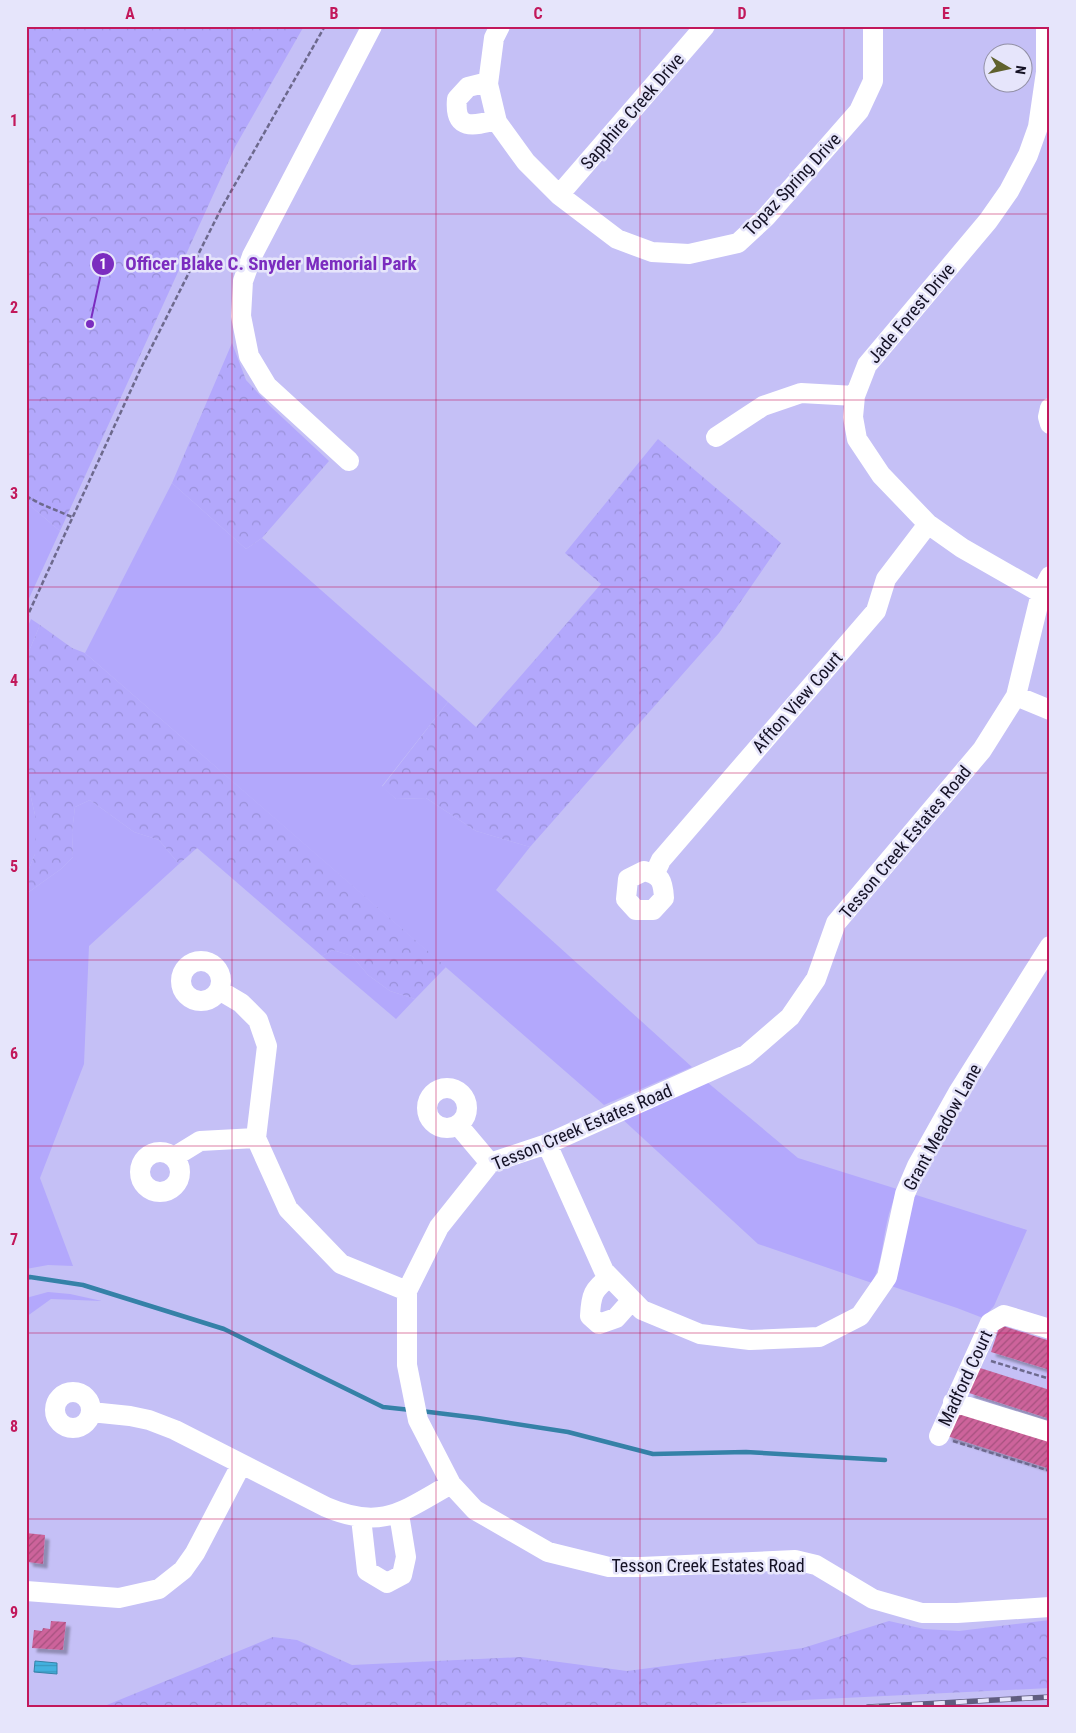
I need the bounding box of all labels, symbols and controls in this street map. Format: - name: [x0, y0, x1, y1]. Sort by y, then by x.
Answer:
- text: A: [125, 4, 135, 23]
- text: B: [330, 4, 339, 23]
- text: C: [533, 4, 543, 23]
- text: D: [737, 4, 747, 23]
- text: E: [942, 4, 950, 23]
- north arrow: [984, 42, 1034, 92]
- street label: Sapphire Creek Drive: [576, 49, 688, 173]
- text: N: [1012, 65, 1029, 76]
- text: 1: [10, 111, 18, 130]
- street label: Topaz Spring Drive: [739, 128, 845, 240]
- callout: Officer Blake C. Snyder Memorial Park: [91, 247, 427, 281]
- text: Officer Blake C. Snyder Memorial Park: [125, 252, 418, 275]
- text: 1: [99, 255, 107, 273]
- street label: Jade Forest Drive: [863, 259, 959, 367]
- text: 2: [10, 298, 18, 317]
- text: 3: [10, 484, 18, 503]
- street label: Affton View Court: [748, 647, 846, 757]
- text: 4: [10, 671, 18, 690]
- street label: Tesson Creek Estates Road: [835, 761, 975, 923]
- text: 5: [10, 857, 18, 876]
- text: 6: [10, 1044, 18, 1063]
- street label: Grant Meadow Lane: [899, 1060, 985, 1194]
- street label: Tesson Creek Estates Road: [489, 1080, 675, 1174]
- text: 7: [10, 1230, 18, 1249]
- street label: Madford Court: [934, 1327, 996, 1429]
- text: 8: [10, 1417, 18, 1436]
- street label: Tesson Creek Estates Road: [611, 1555, 805, 1576]
- text: 9: [10, 1603, 18, 1622]

